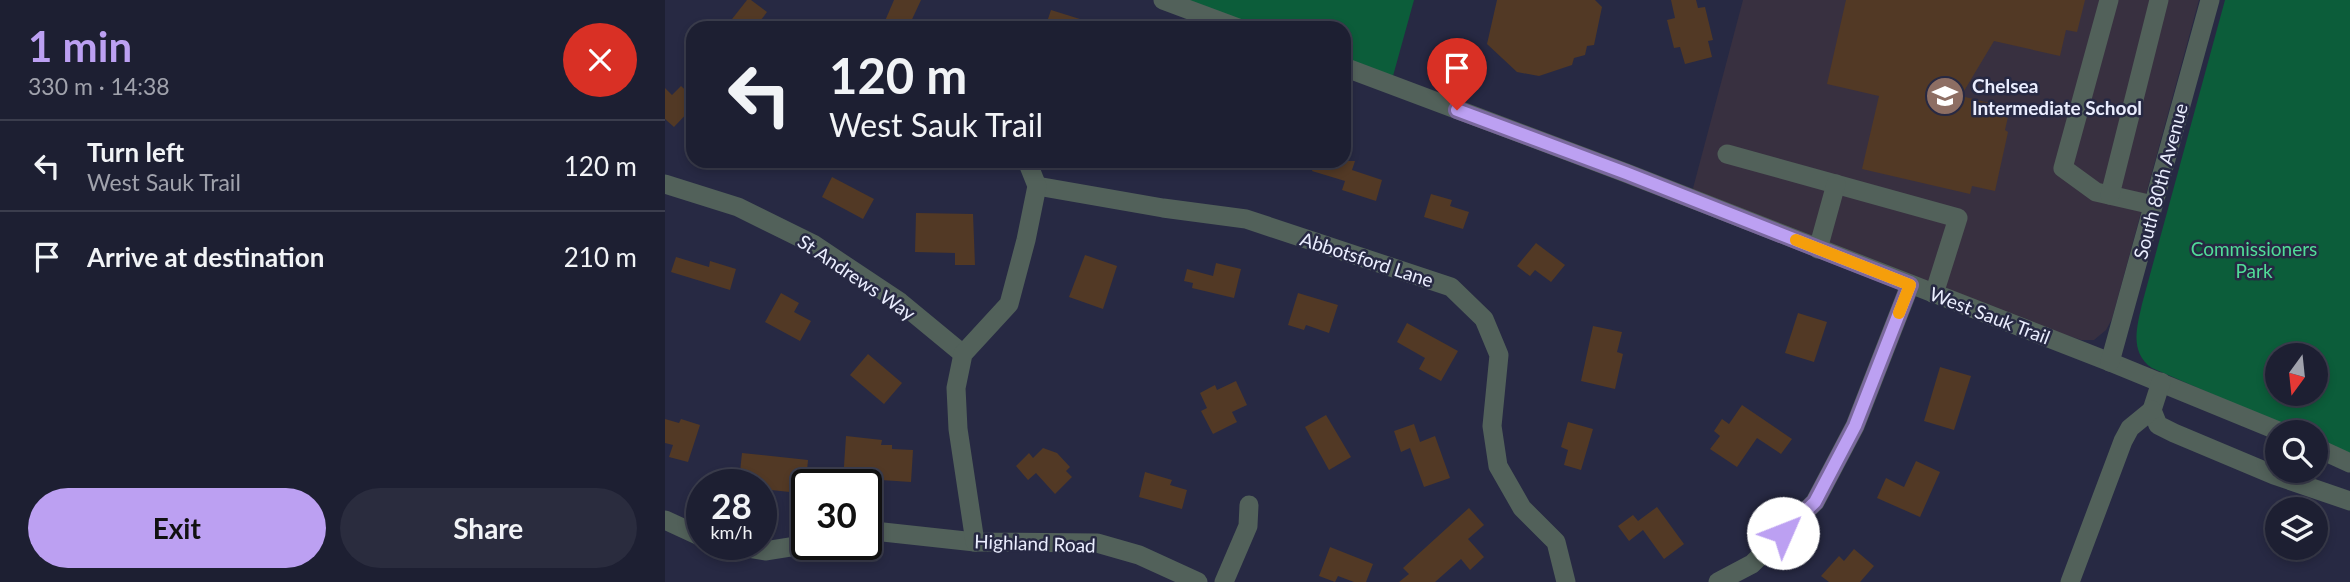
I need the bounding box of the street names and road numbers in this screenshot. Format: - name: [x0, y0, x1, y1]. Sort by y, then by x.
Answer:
- street label: South 80th Avenue: [2128, 101, 2192, 261]
- street label: Abbotsford Lane: [1297, 227, 1437, 291]
- street label: St Andrews Way: [794, 229, 920, 325]
- street label: West Sauk Trail: [1927, 281, 2053, 349]
- street label: Highland Road: [974, 529, 1096, 557]

